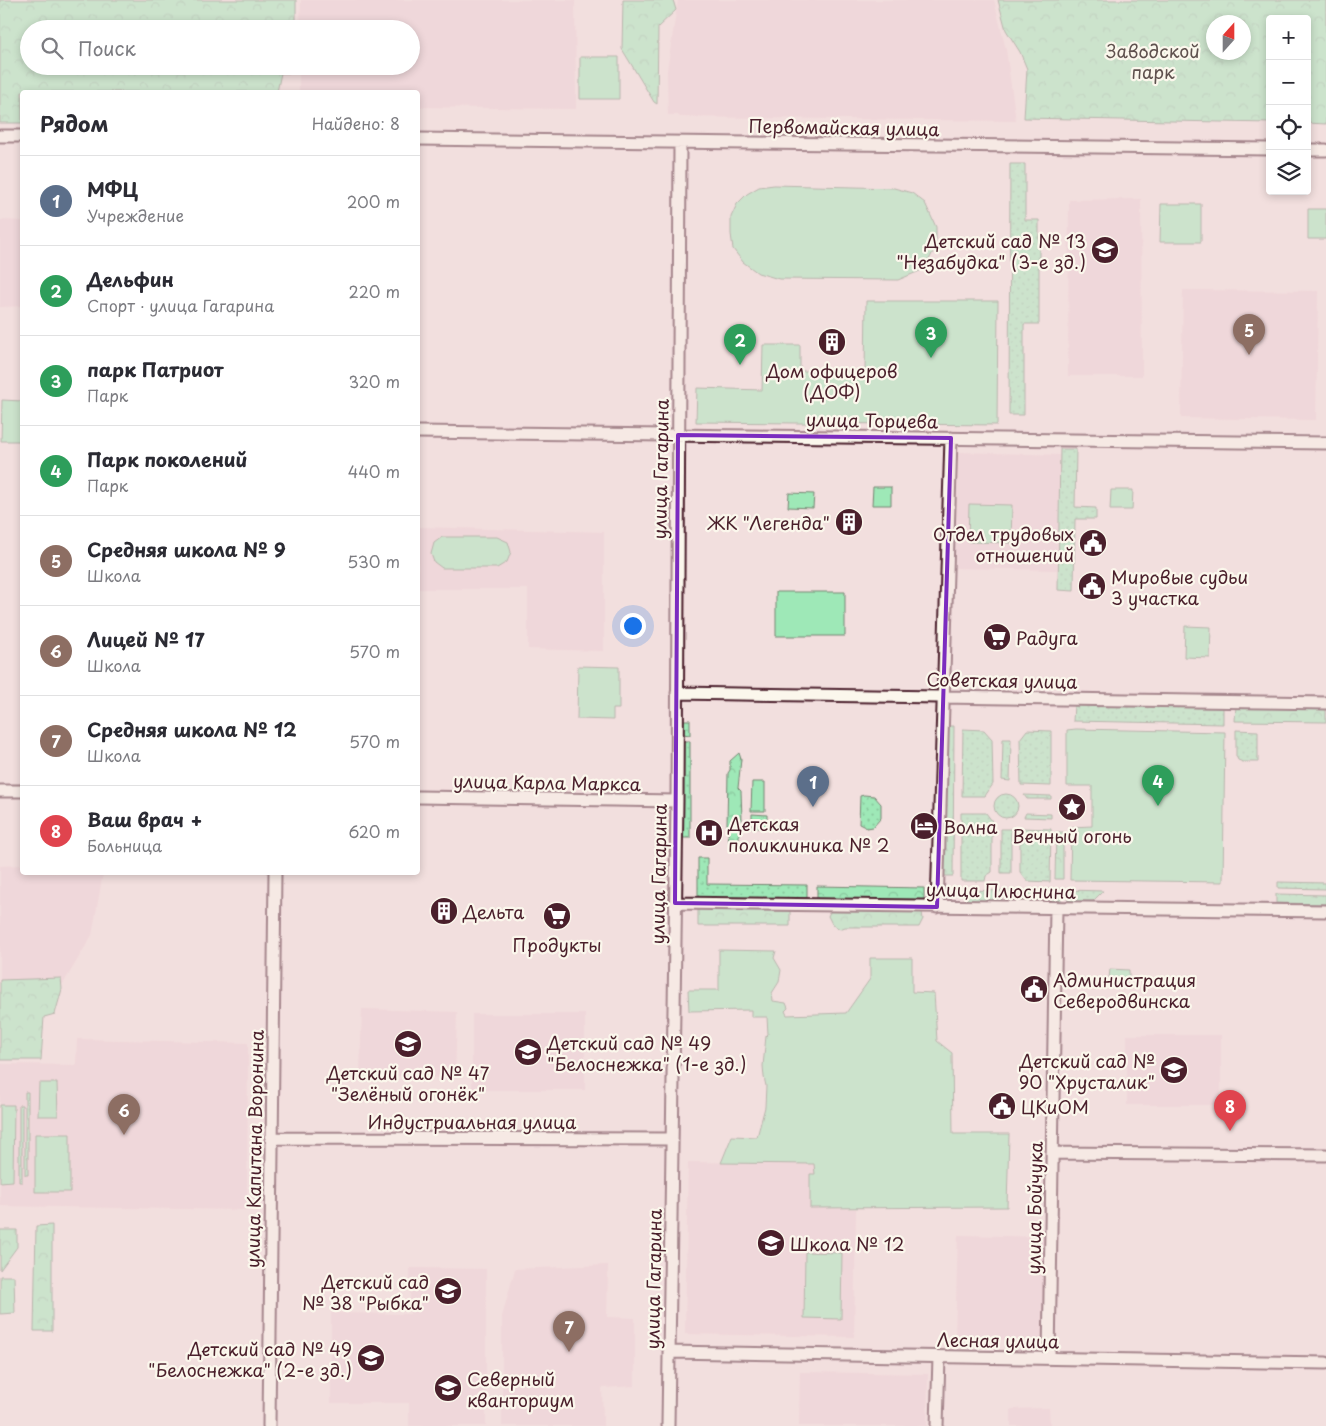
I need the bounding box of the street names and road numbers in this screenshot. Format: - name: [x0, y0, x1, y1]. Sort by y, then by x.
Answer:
- street label: Первомайская улица: [748, 112, 940, 142]
- street label: улица Гагарина: [645, 398, 675, 539]
- street label: улица Торцева: [806, 405, 939, 435]
- street label: Советская улица: [926, 665, 1078, 695]
- street label: улица Карла Маркса: [453, 767, 642, 797]
- street label: улица Гагарина: [643, 803, 673, 944]
- street label: улица Плюснина: [926, 875, 1077, 905]
- street label: улица Капитана Воронина: [238, 1029, 270, 1268]
- street label: Индустриальная улица: [368, 1108, 577, 1135]
- street label: улица Бойчука: [1019, 1140, 1049, 1275]
- street label: улица Гагарина: [638, 1208, 668, 1349]
- street label: Лесная улица: [937, 1325, 1060, 1355]

